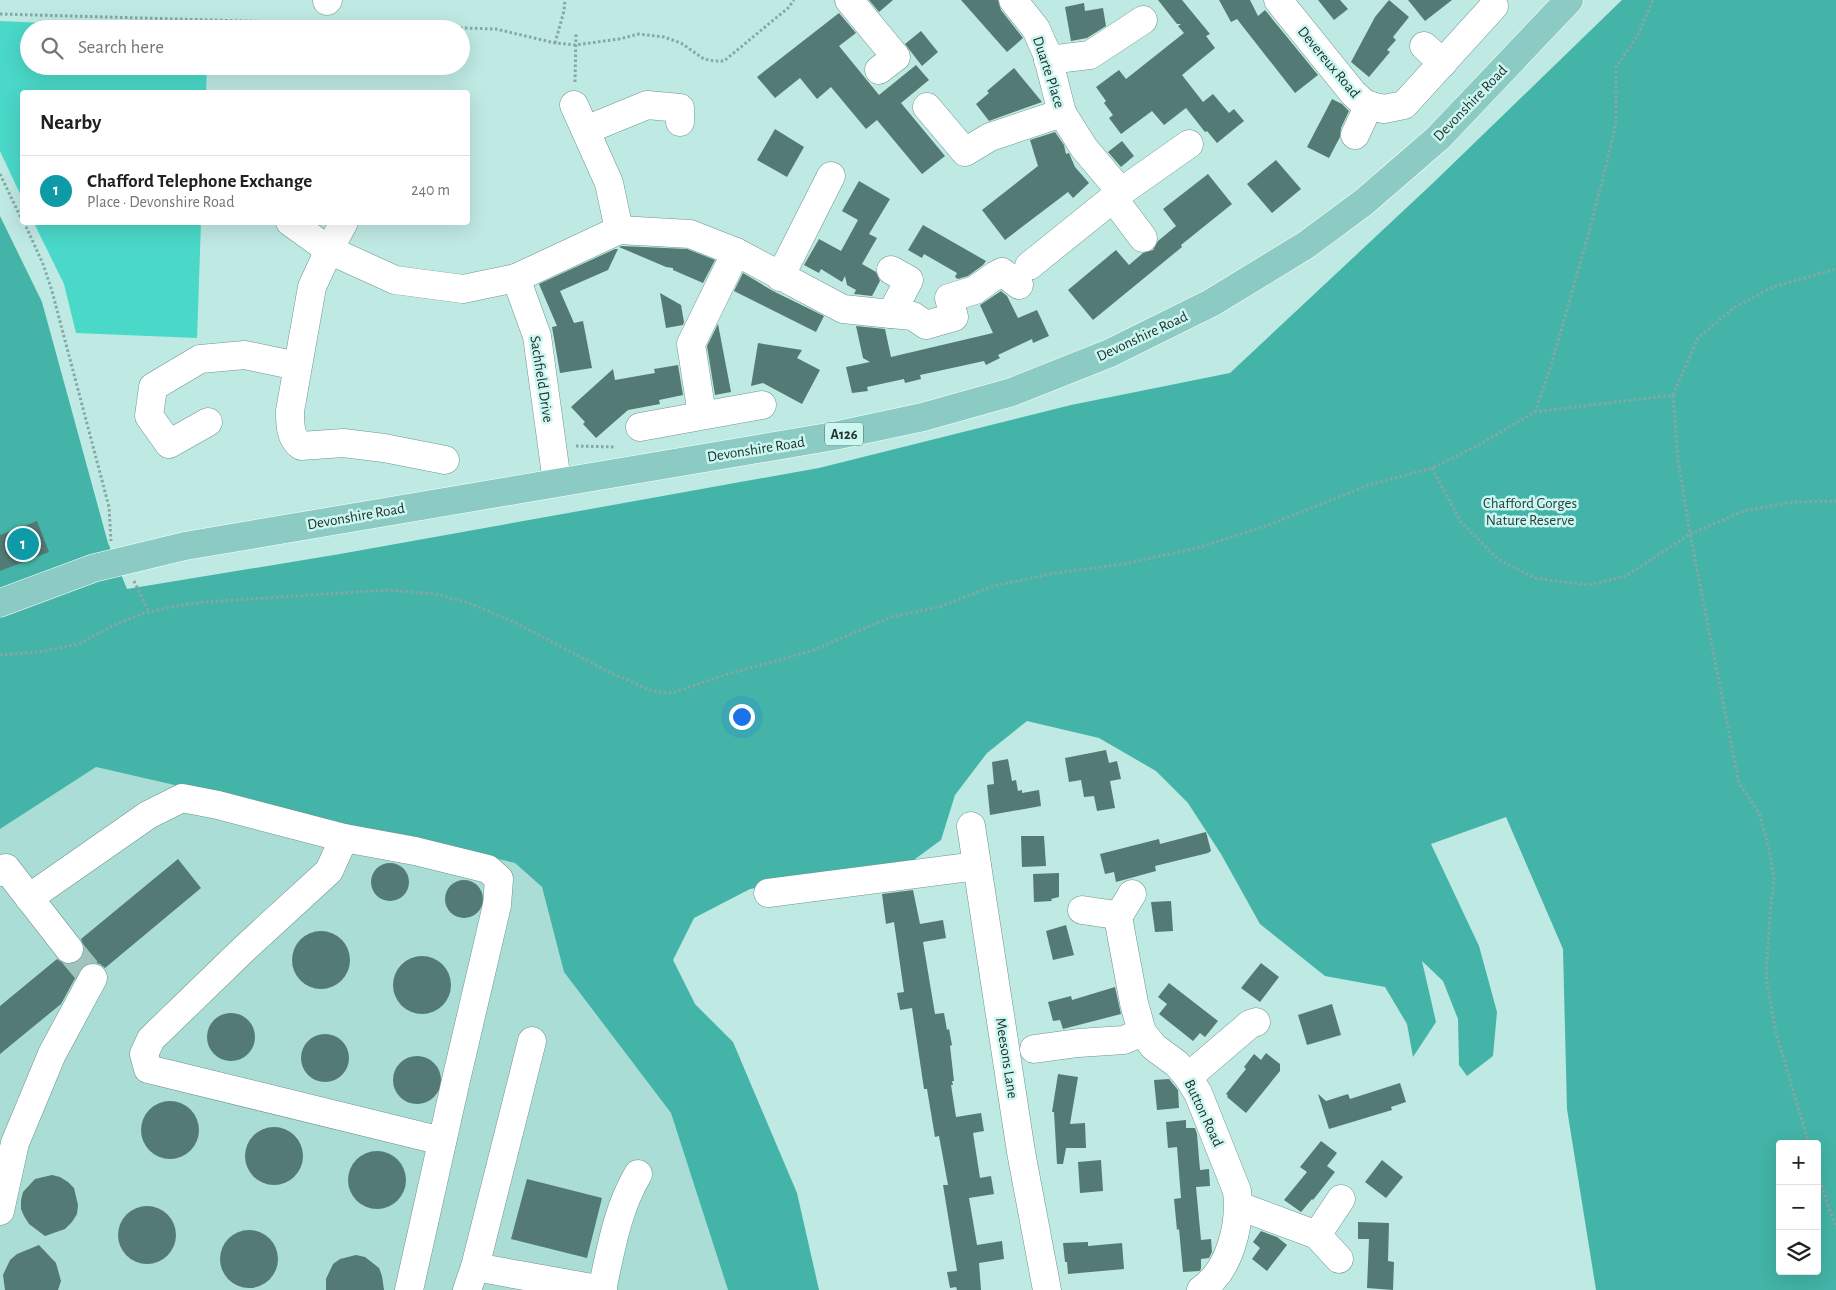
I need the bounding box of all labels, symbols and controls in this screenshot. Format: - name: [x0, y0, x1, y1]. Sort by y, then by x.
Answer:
- search box: [20, 20, 470, 75]
- street label: Devereux Road: [1295, 24, 1363, 101]
- icon: search: [38, 34, 66, 62]
- street label: Duarte Place: [1030, 35, 1067, 110]
- text: Search here: [78, 38, 164, 57]
- street label: Devonshire Road: [1431, 62, 1510, 144]
- text: Nearby: [40, 112, 101, 133]
- text: Chafford Telephone Exchange: [87, 172, 312, 191]
- text: 1: [53, 182, 59, 198]
- text: 240 m: [411, 182, 450, 198]
- text: Place · Devonshire Road: [87, 194, 234, 210]
- street label: Devonshire Road: [1094, 309, 1190, 364]
- street label: Sachfield Drive: [527, 335, 556, 424]
- road number: A126: [825, 422, 863, 446]
- street label: Devonshire Road: [706, 434, 806, 465]
- park label: Chafford Gorges Nature Reserve: [1483, 496, 1577, 528]
- street label: Devonshire Road: [306, 500, 406, 532]
- pin: 1: [7, 525, 39, 563]
- your location: [729, 704, 755, 730]
- street label: Meesons Lane: [993, 1017, 1020, 1100]
- street label: Button Road: [1181, 1077, 1226, 1149]
- map controls: [1776, 1140, 1821, 1275]
- button: +: [1776, 1140, 1821, 1185]
- button: −: [1776, 1185, 1821, 1230]
- button: layers: [1776, 1230, 1821, 1275]

